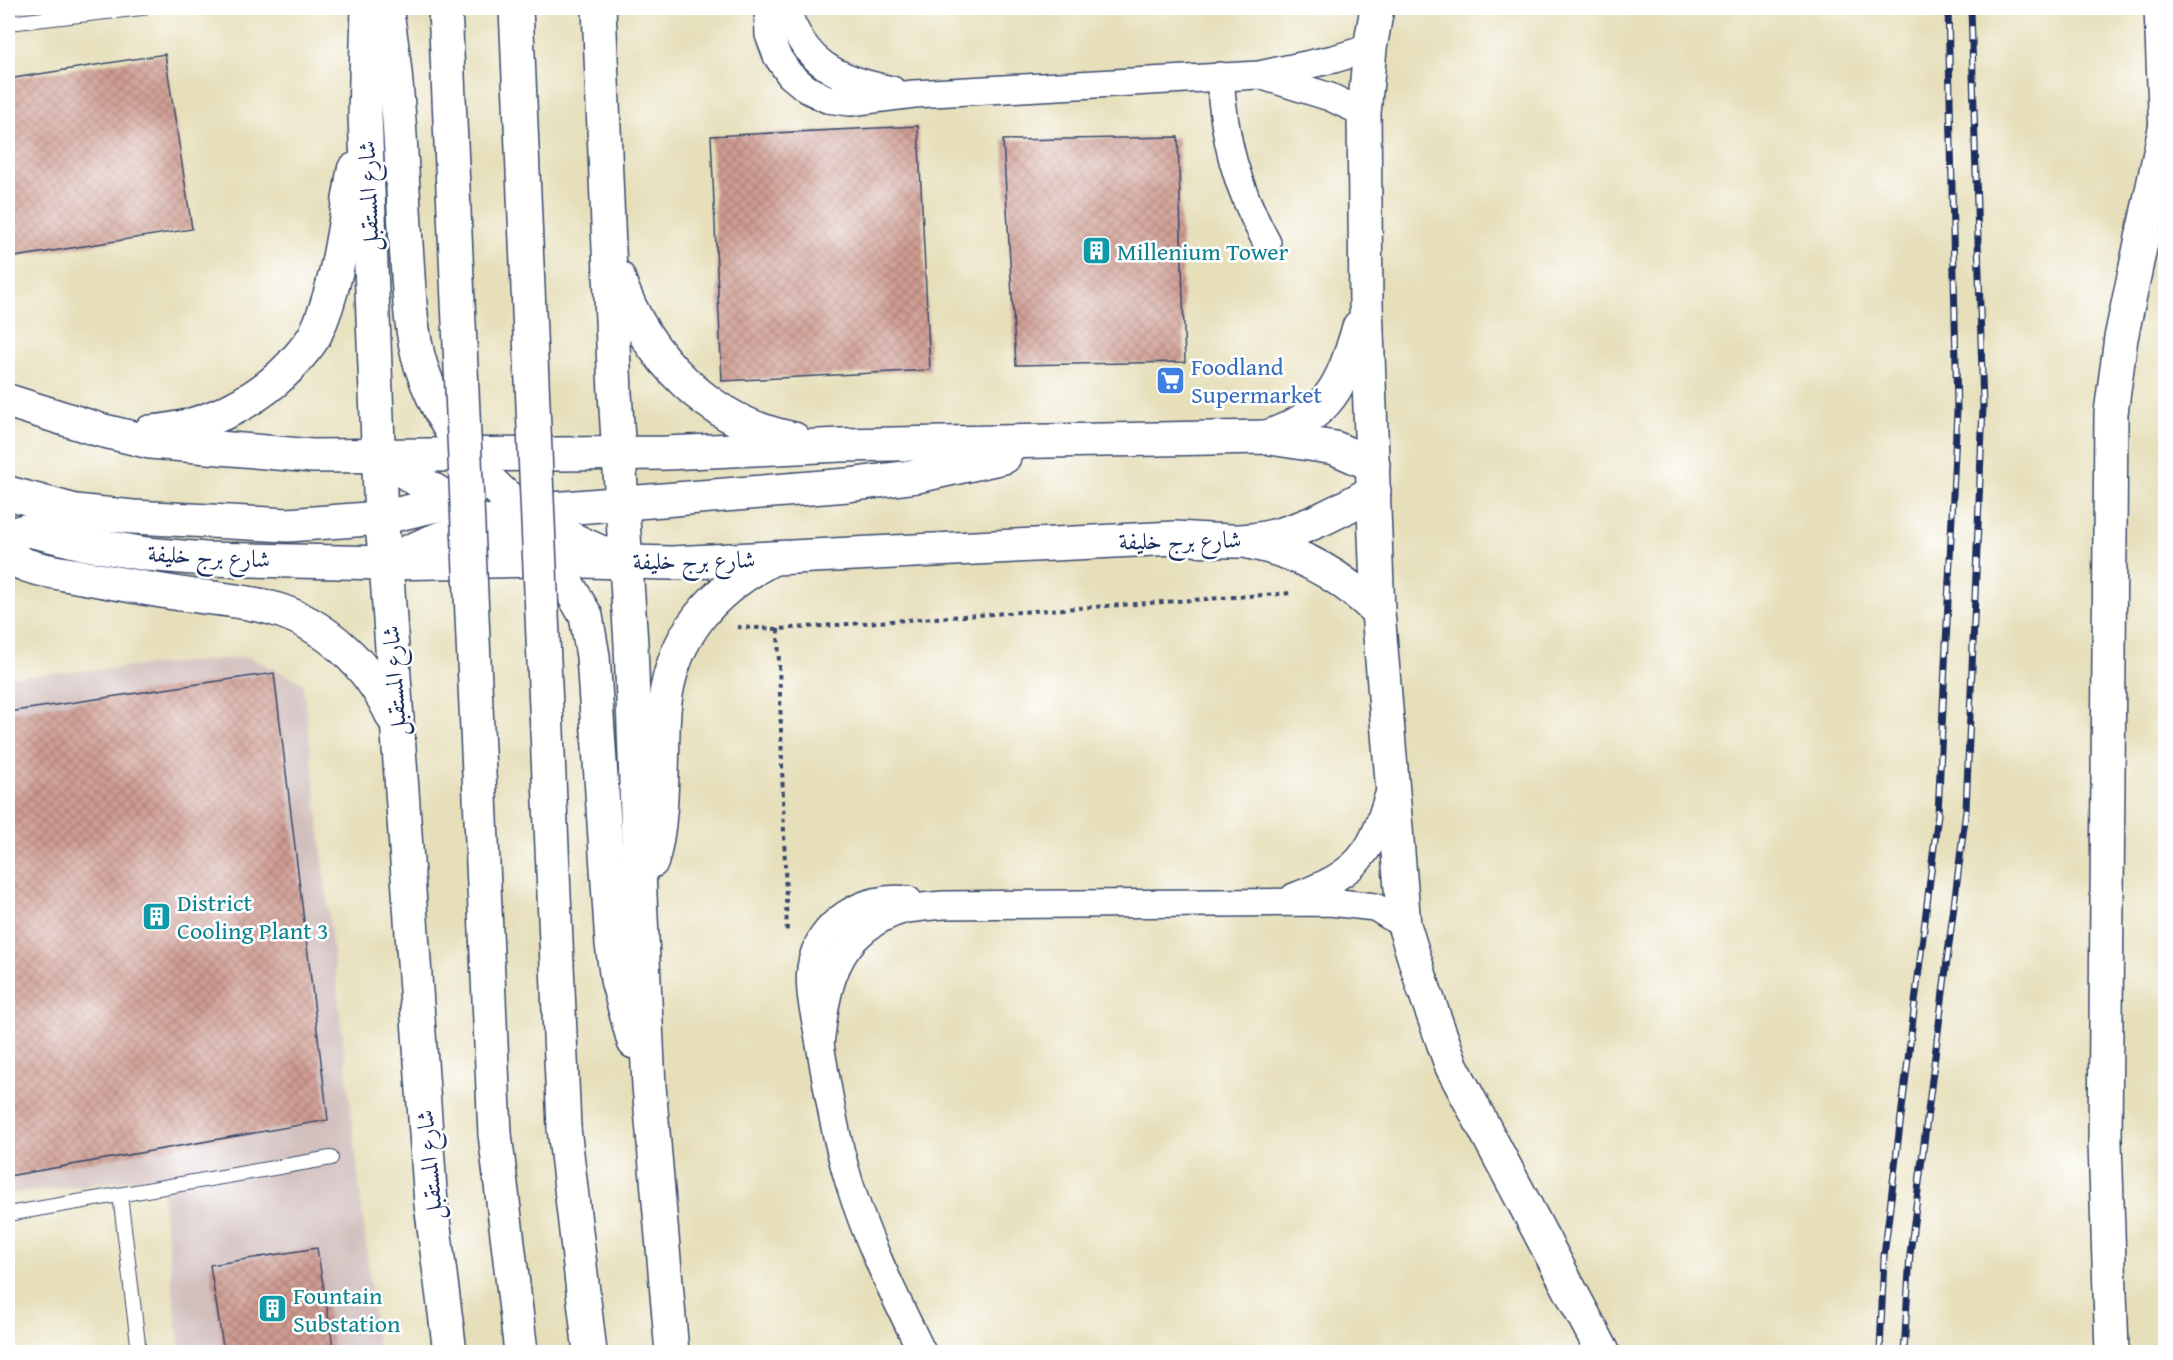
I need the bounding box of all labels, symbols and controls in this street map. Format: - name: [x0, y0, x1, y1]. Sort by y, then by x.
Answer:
- street label: شارع المستقبل: [349, 140, 390, 252]
- place label: Millenium Tower: [1117, 234, 1288, 269]
- building icon: Millenium Tower: [1080, 235, 1112, 267]
- place label: Foodland Supermarket: [1191, 349, 1323, 412]
- supermarket icon: Foodland Supermarket: [1154, 364, 1186, 396]
- street label: شارع برج خليفة: [1118, 521, 1242, 563]
- street label: شارع برج خليفة: [147, 535, 271, 581]
- street label: شارع برج خليفة: [632, 541, 756, 583]
- street label: شارع المستقبل: [373, 624, 418, 737]
- place label: District Cooling Plant 3: [177, 885, 329, 948]
- building icon: District Cooling Plant 3: [140, 900, 172, 932]
- street label: شارع المستقبل: [407, 1108, 454, 1222]
- place label: Fountain Substation: [293, 1278, 401, 1341]
- building icon: Fountain Substation: [256, 1293, 288, 1325]

